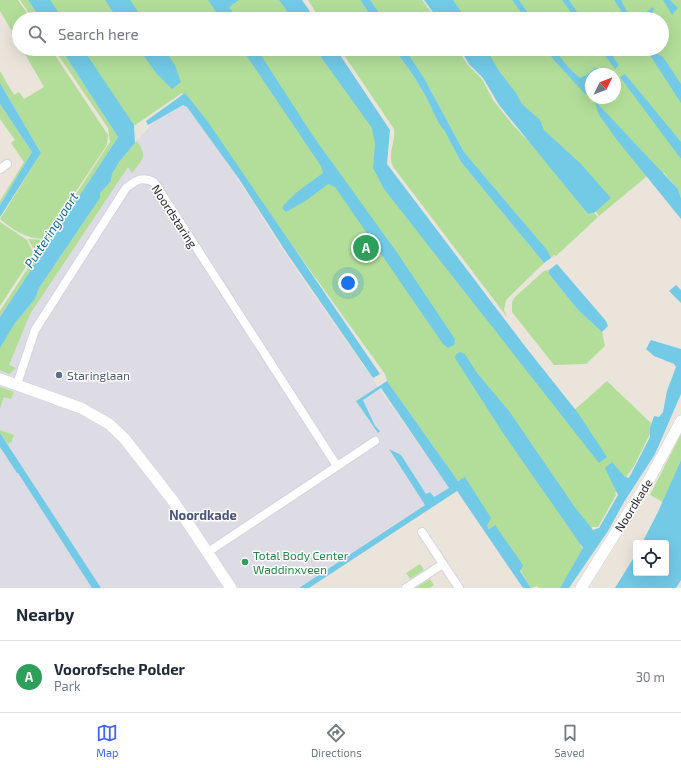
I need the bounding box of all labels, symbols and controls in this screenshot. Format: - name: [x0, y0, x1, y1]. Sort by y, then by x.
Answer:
- search box: [12, 12, 669, 56]
- icon: search: [26, 23, 48, 45]
- text: Search here: [58, 25, 139, 43]
- north arrow: [585, 68, 621, 104]
- street label: Noordstaring: [149, 182, 201, 250]
- water label: Putteringvaart: [21, 189, 81, 271]
- pin: A: [353, 233, 379, 263]
- your location: [338, 273, 358, 293]
- place label: Staringlaan: [67, 368, 130, 382]
- marker: Staringlaan: [54, 370, 64, 380]
- street label: Noordkade: [611, 476, 655, 534]
- district label: Noordkade: [169, 507, 237, 523]
- map controls: [633, 540, 669, 576]
- button: locate: [633, 540, 669, 576]
- place label: Total Body Center Waddinxveen: [253, 548, 349, 576]
- marker: Total Body Center Waddinxveen: [240, 557, 250, 567]
- text: Nearby: [16, 604, 74, 624]
- text: Voorofsche Polder: [54, 660, 185, 678]
- text: A: [25, 669, 33, 685]
- text: 30 m: [636, 669, 665, 685]
- text: Park: [54, 678, 81, 694]
- tab: Map: [96, 722, 118, 759]
- tab: Directions: [311, 722, 362, 759]
- tab: Saved: [554, 722, 585, 759]

